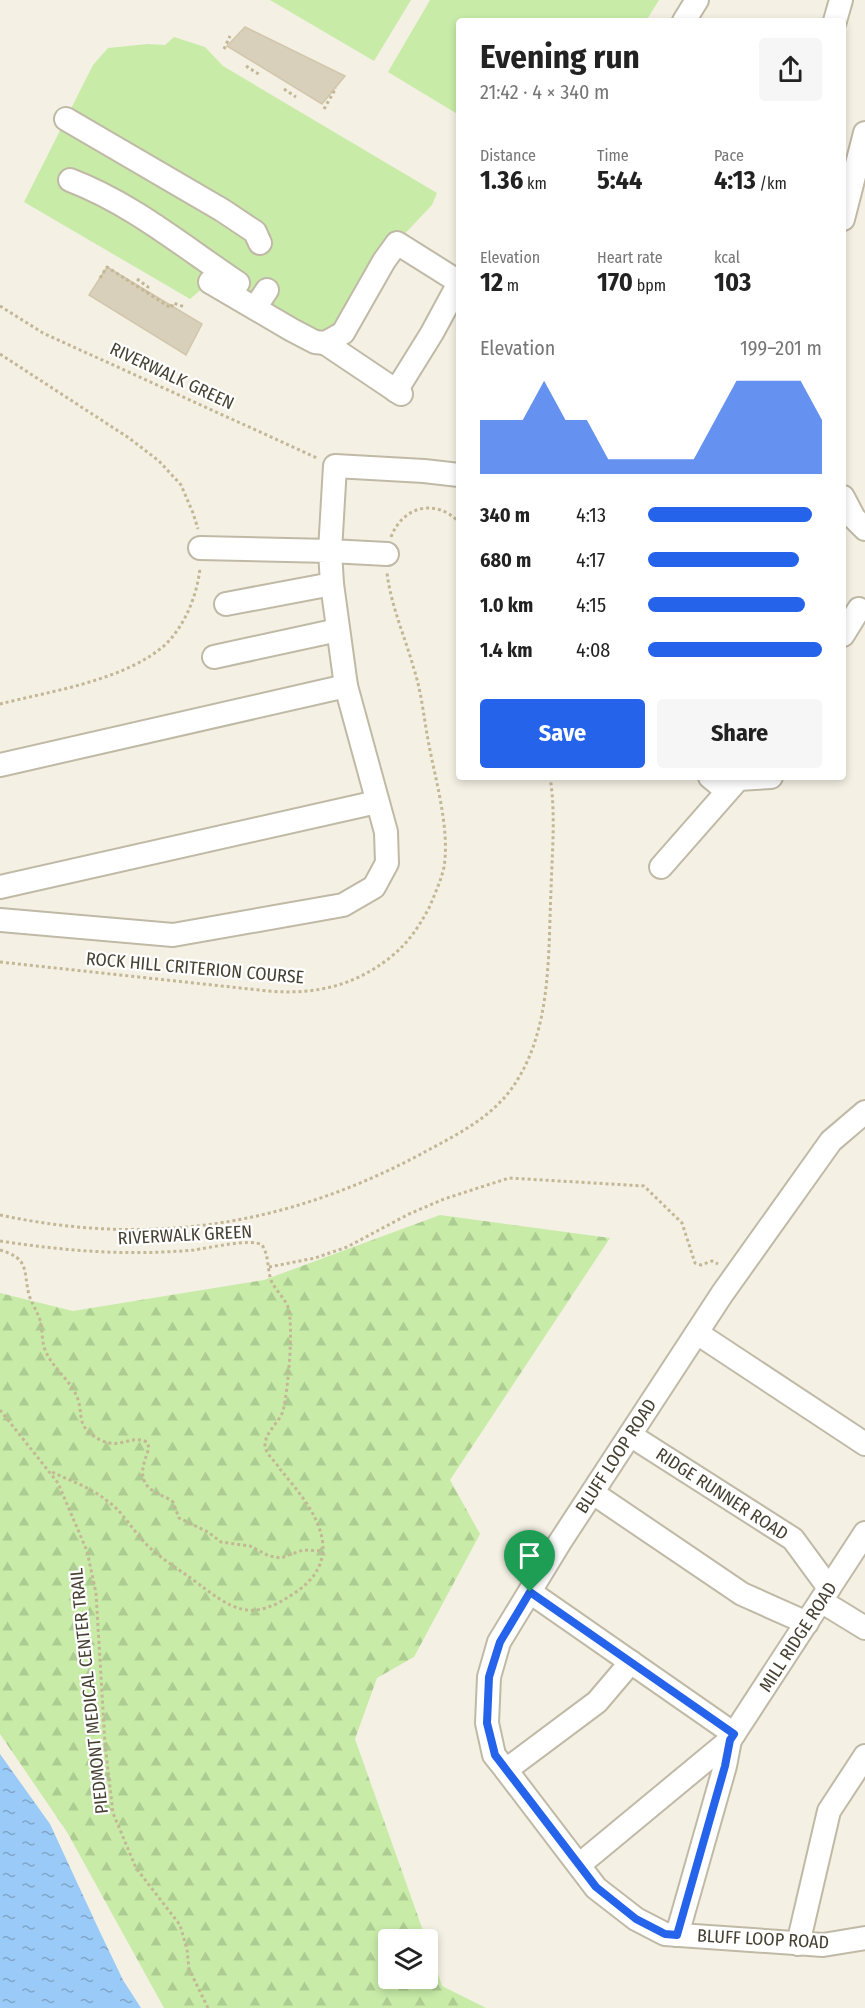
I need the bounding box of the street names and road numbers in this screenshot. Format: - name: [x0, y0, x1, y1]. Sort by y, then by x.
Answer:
- street label: RIVERWALK GREEN: [106, 338, 238, 414]
- street label: ROCK HILL CRITERION COURSE: [85, 948, 305, 988]
- street label: RIVERWALK GREEN: [117, 1220, 253, 1250]
- street label: BLUFF LOOP ROAD: [571, 1395, 661, 1517]
- street label: RIDGE RUNNER ROAD: [652, 1443, 792, 1545]
- street label: PIEDMONT MEDICAL CENTER TRAIL: [65, 1567, 113, 1815]
- street label: MILL RIDGE ROAD: [754, 1578, 842, 1696]
- street label: BLUFF LOOP ROAD: [696, 1925, 830, 1953]

